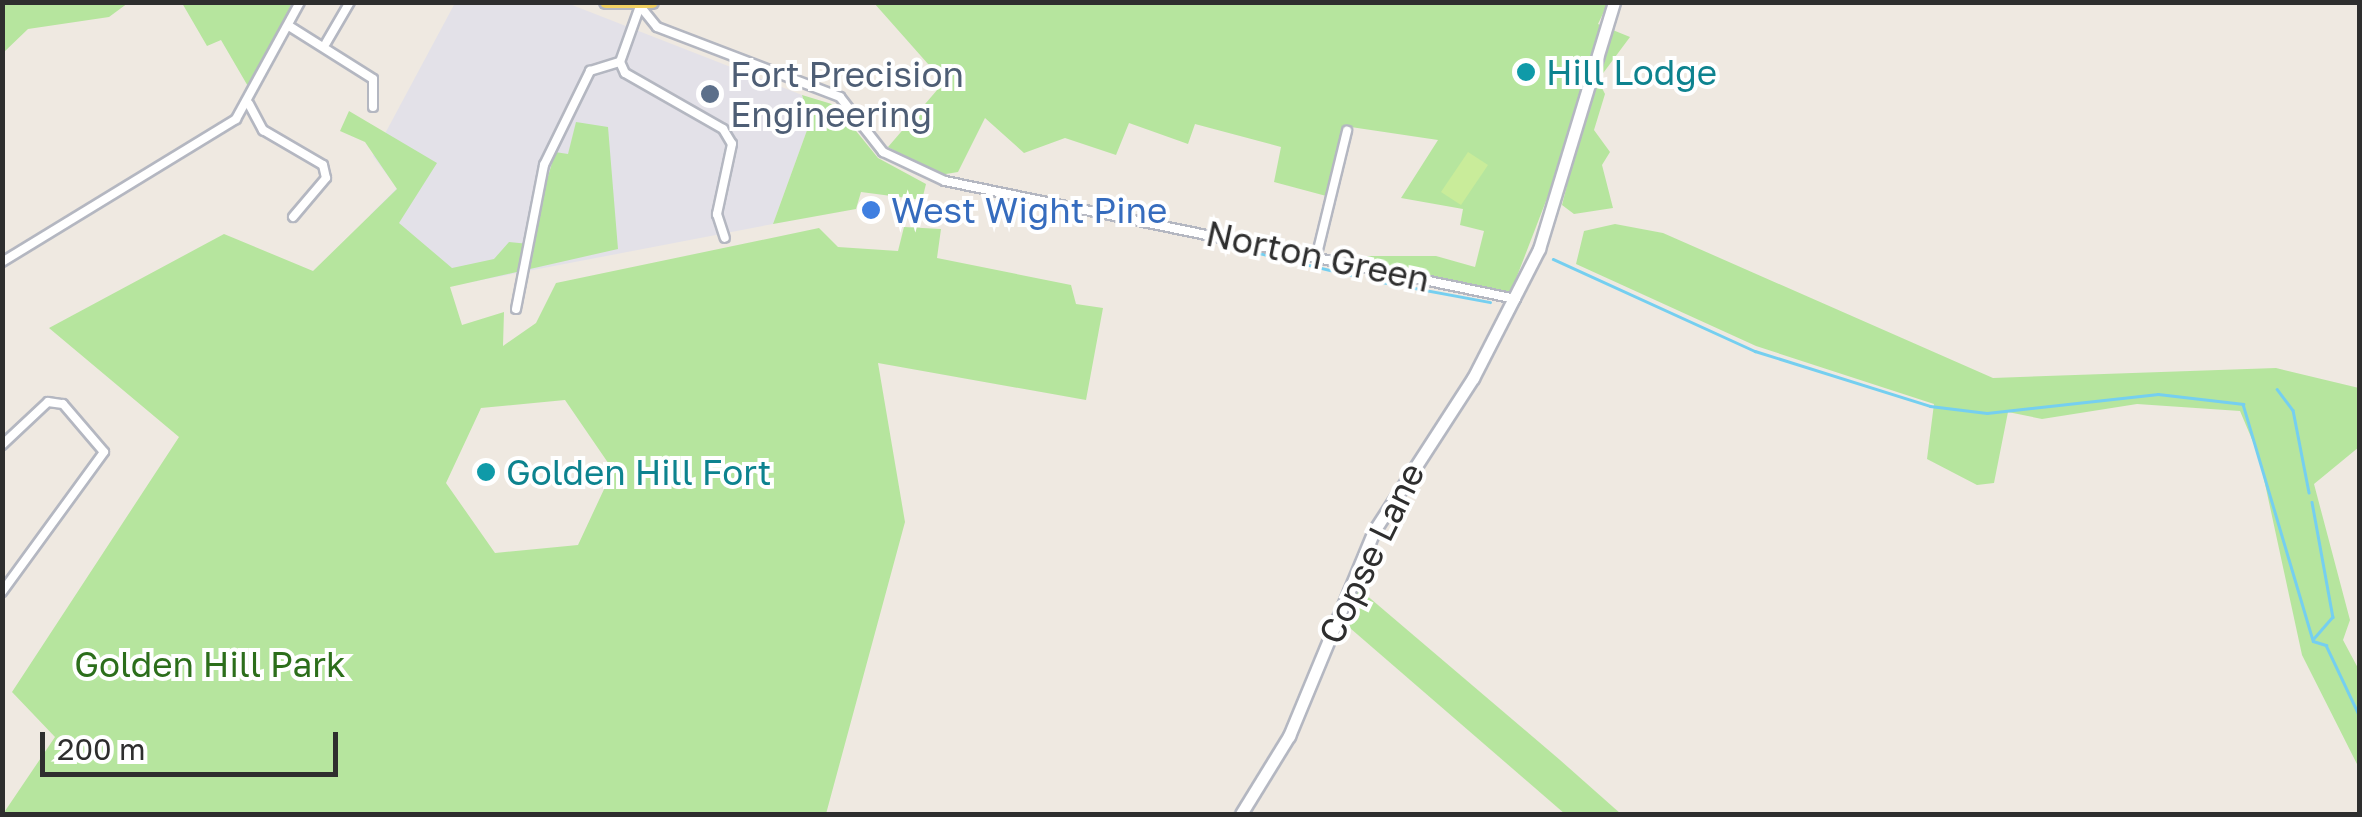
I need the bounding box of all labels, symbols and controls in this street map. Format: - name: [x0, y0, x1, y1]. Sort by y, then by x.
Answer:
- place label: Hill Lodge: [1546, 51, 1717, 93]
- place label: Fort Precision Engineering: [730, 53, 964, 135]
- marker: Hill Lodge: [1515, 61, 1537, 83]
- marker: Fort Precision Engineering: [699, 83, 721, 105]
- place label: West Wight Pine: [891, 189, 1167, 231]
- marker: West Wight Pine: [860, 199, 882, 221]
- street label: Norton Green: [1202, 212, 1434, 300]
- place label: Golden Hill Fort: [506, 451, 772, 493]
- street label: Copse Lane: [1309, 456, 1433, 650]
- marker: Golden Hill Fort: [475, 461, 497, 483]
- park label: Golden Hill Park: [74, 643, 346, 685]
- scale bar: [45, 712, 342, 774]
- text: 200 m: [57, 731, 146, 767]

